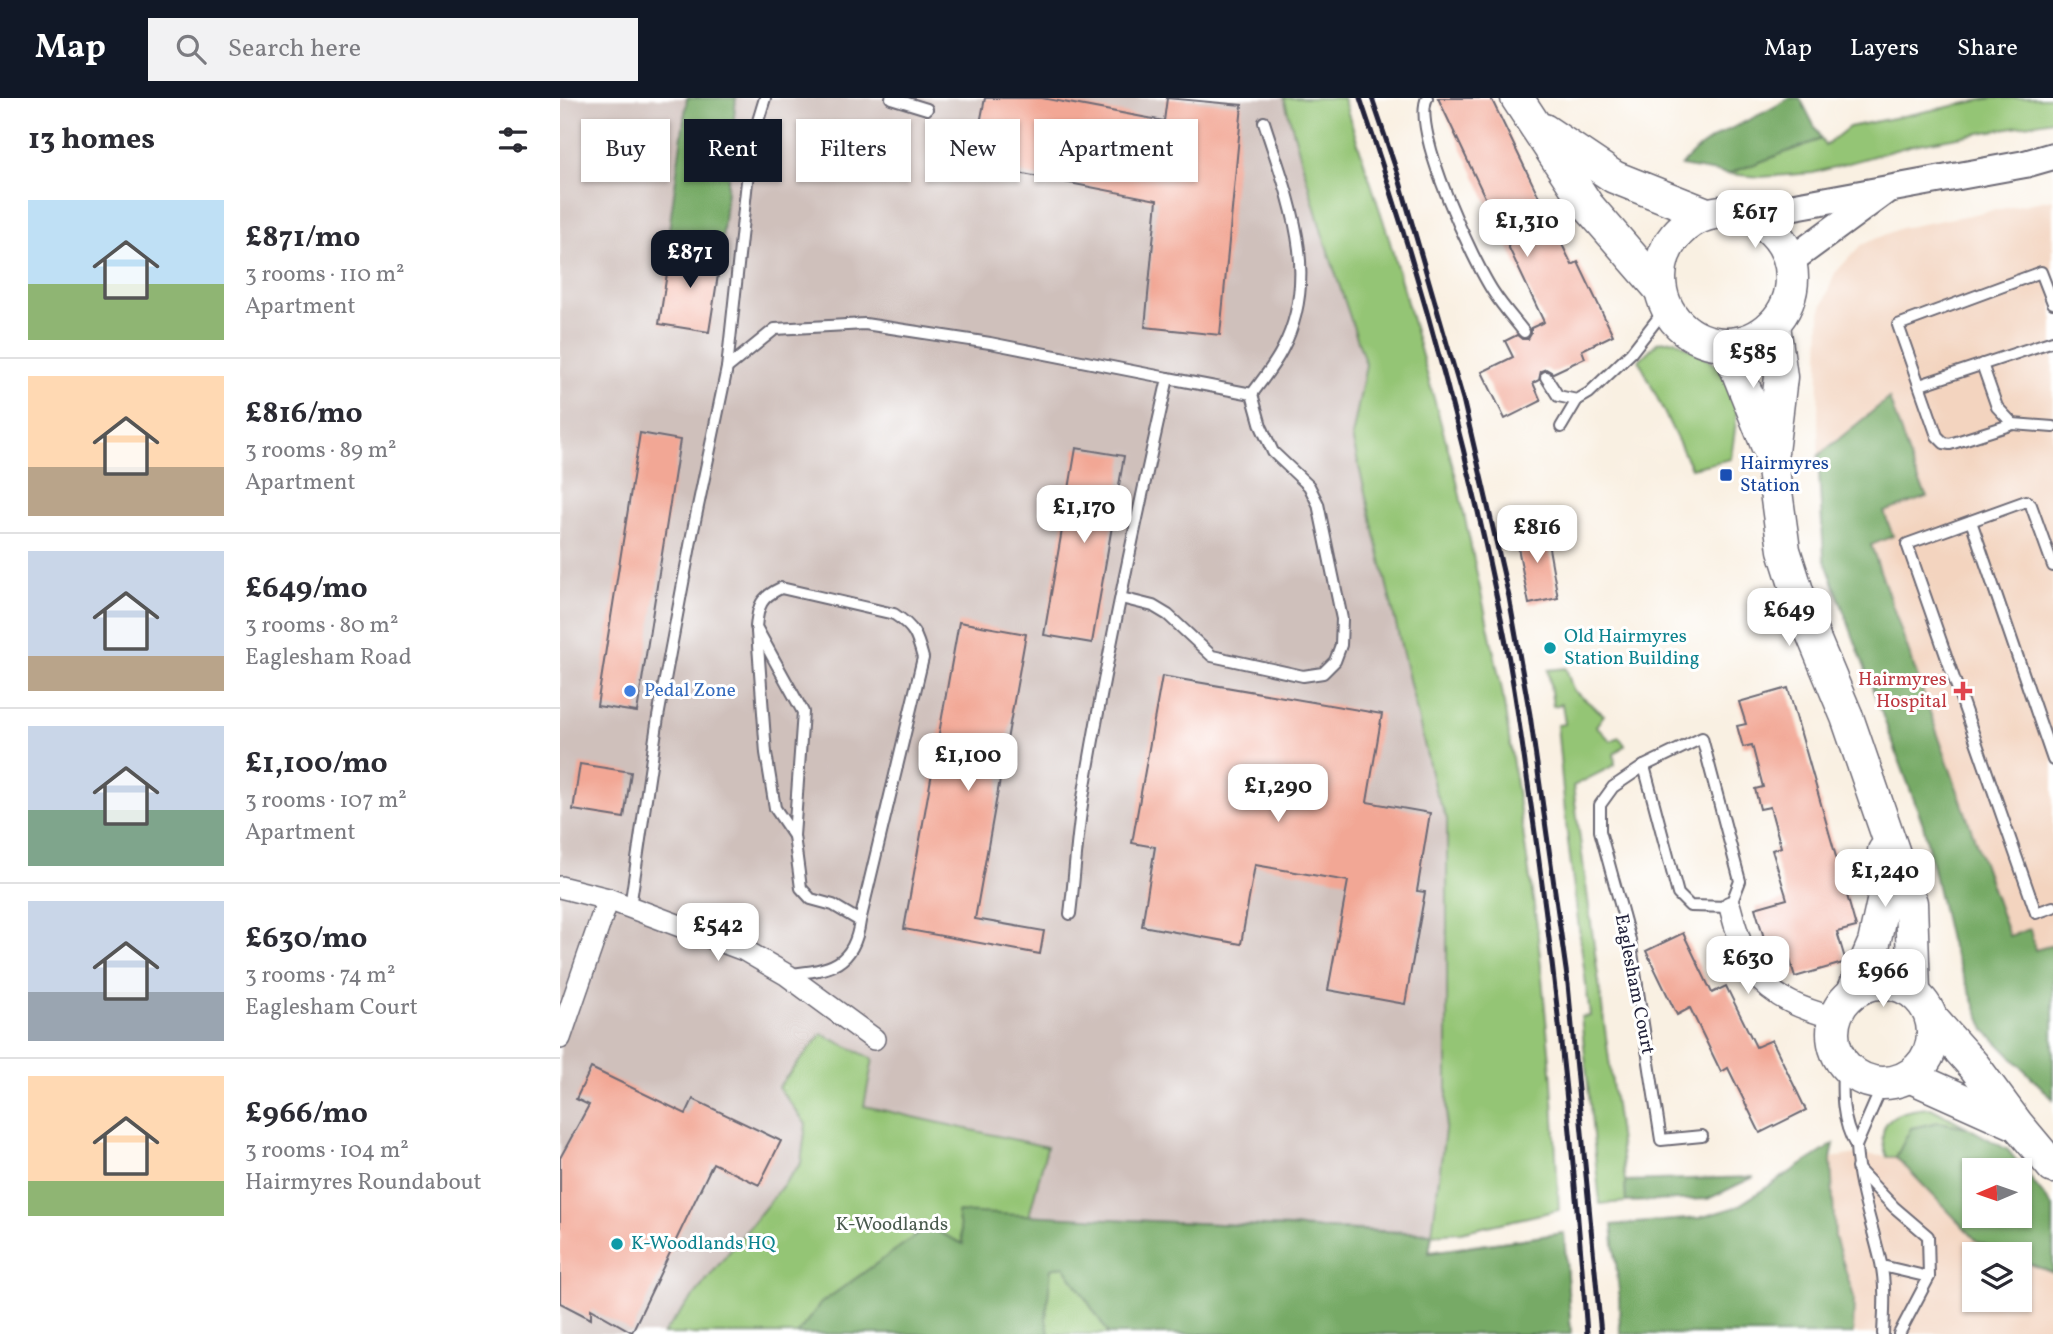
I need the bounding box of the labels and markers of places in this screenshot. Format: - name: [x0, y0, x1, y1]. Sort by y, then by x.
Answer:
- pin: £617: [1714, 190, 1796, 250]
- pin: £1,310: [1470, 200, 1584, 259]
- pin: £871: [649, 230, 731, 290]
- pin: £585: [1712, 330, 1794, 390]
- place label: Hairmyres Station: [1740, 451, 1829, 499]
- marker: Hairmyres Station: [1718, 467, 1734, 483]
- pin: £1,170: [1027, 486, 1141, 545]
- pin: £816: [1496, 505, 1578, 565]
- pin: £649: [1748, 588, 1830, 648]
- place label: Old Hairmyres Station Building: [1564, 624, 1699, 672]
- marker: Old Hairmyres Station Building: [1542, 640, 1558, 656]
- place label: Hairmyres Hospital: [1858, 667, 1947, 715]
- place label: Pedal Zone: [644, 678, 736, 704]
- marker: Hairmyres Hospital: [1953, 681, 1973, 701]
- marker: Pedal Zone: [622, 683, 638, 699]
- pin: £1,100: [911, 734, 1025, 793]
- pin: £1,290: [1221, 764, 1335, 824]
- pin: £1,240: [1828, 850, 1942, 909]
- pin: £542: [677, 904, 759, 963]
- pin: £630: [1707, 936, 1789, 996]
- pin: £966: [1842, 950, 1924, 1009]
- place label: K-Woodlands HQ: [631, 1231, 776, 1257]
- marker: K-Woodlands HQ: [609, 1236, 625, 1252]

